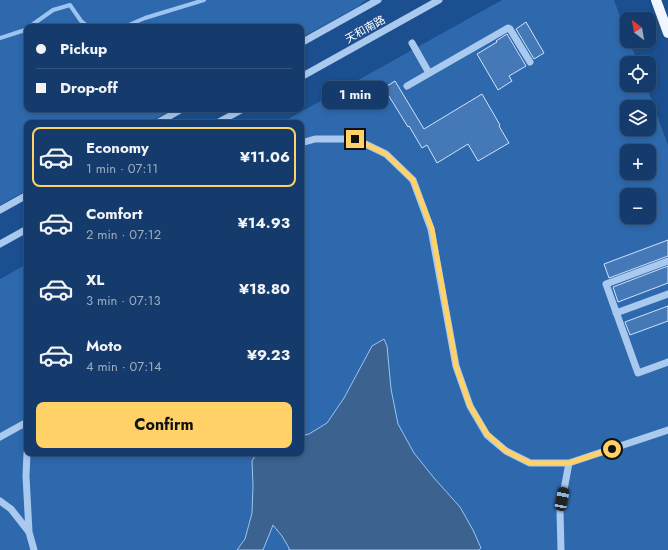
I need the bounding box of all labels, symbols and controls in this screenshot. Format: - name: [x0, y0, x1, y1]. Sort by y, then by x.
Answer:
- street label: 天和南路: [342, 11, 388, 47]
- north arrow: [620, 12, 656, 48]
- map controls: [620, 12, 656, 224]
- text: Pickup: [60, 38, 107, 60]
- button: locate: [620, 56, 656, 92]
- text: Drop-off: [60, 77, 118, 99]
- callout: 1 min: [322, 81, 388, 109]
- text: 1 min: [339, 85, 371, 104]
- button: layers: [620, 100, 656, 136]
- route end: [346, 130, 364, 148]
- text: Economy: [86, 137, 149, 159]
- icon: car: [38, 139, 74, 175]
- button: +: [620, 144, 656, 180]
- text: ¥11.06: [240, 146, 290, 168]
- text: 1 min · 07:11: [86, 159, 158, 178]
- button: −: [620, 188, 656, 224]
- text: Comfort: [86, 203, 143, 225]
- icon: car: [38, 205, 74, 241]
- text: ¥14.93: [238, 212, 290, 234]
- text: 2 min · 07:12: [86, 225, 161, 244]
- text: XL: [86, 269, 104, 291]
- icon: car: [38, 271, 74, 307]
- text: ¥18.80: [239, 278, 290, 300]
- text: 3 min · 07:13: [86, 291, 161, 310]
- text: Moto: [86, 335, 122, 357]
- icon: car: [38, 337, 74, 373]
- text: ¥9.23: [247, 344, 290, 366]
- text: 4 min · 07:14: [86, 357, 161, 376]
- button: Confirm: [36, 402, 292, 448]
- route start: [603, 440, 621, 458]
- car: [554, 486, 570, 512]

